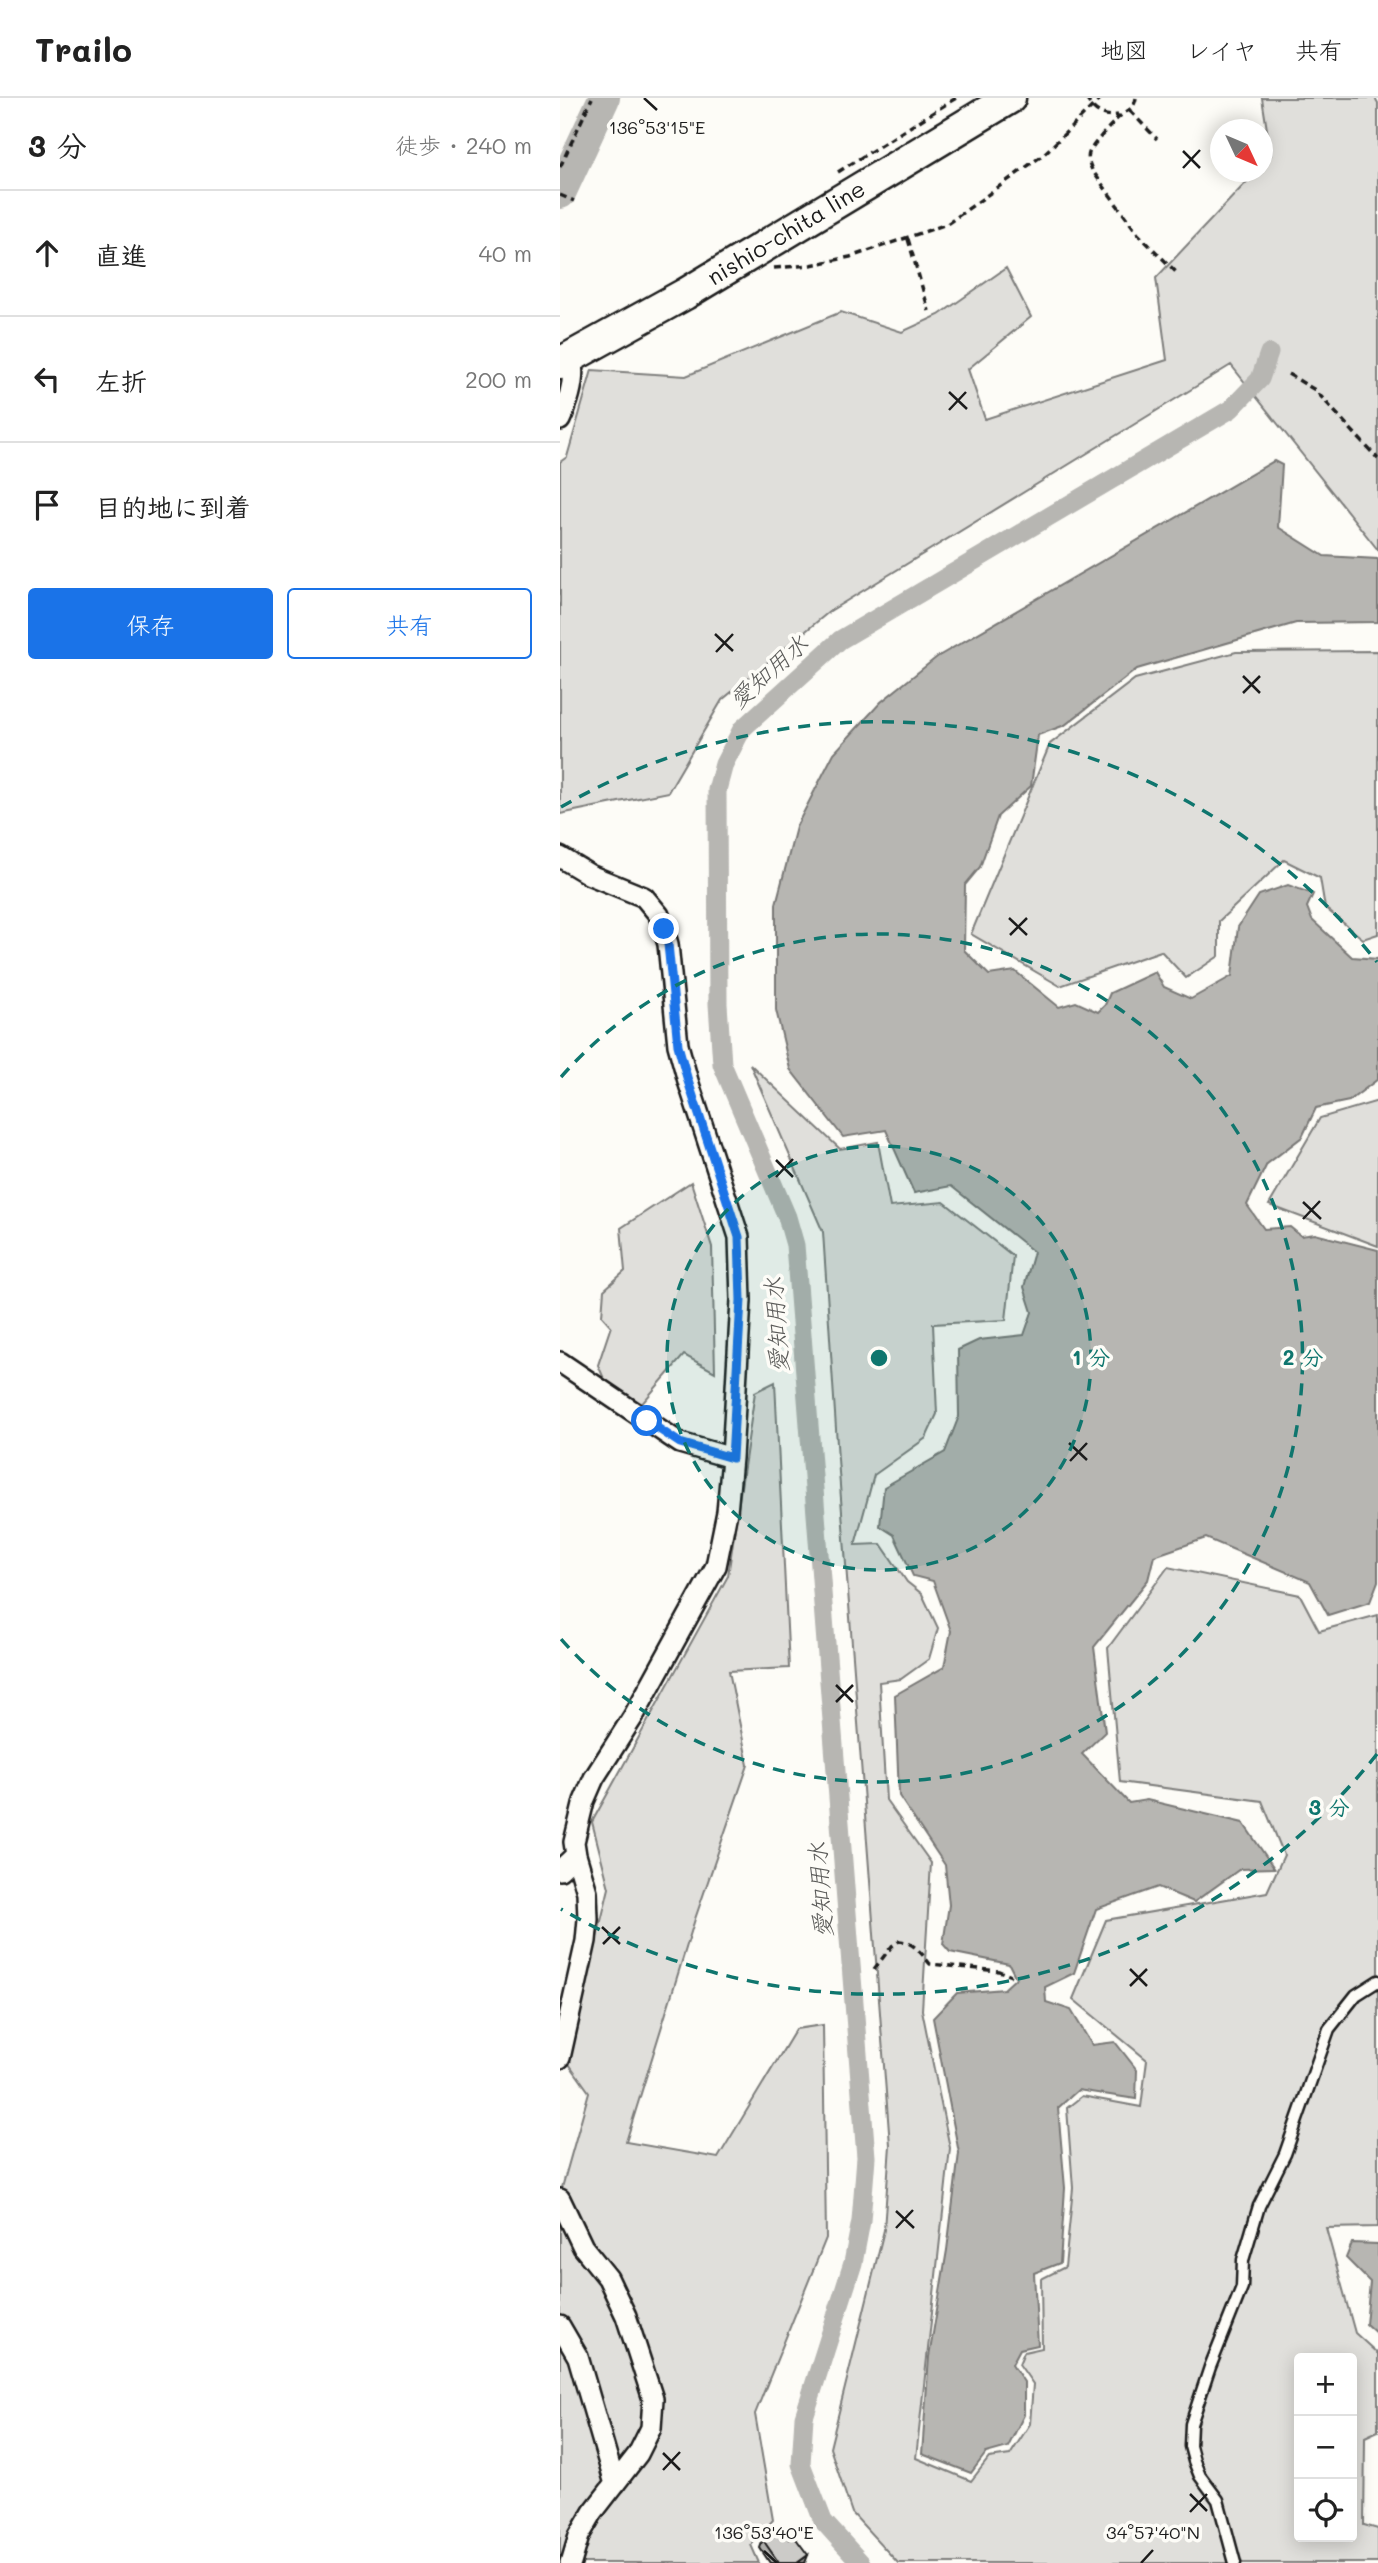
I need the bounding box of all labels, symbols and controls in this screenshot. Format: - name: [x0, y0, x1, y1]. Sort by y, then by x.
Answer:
- text: Trailo: [35, 27, 132, 70]
- text: 地図: [1100, 34, 1148, 65]
- text: レイヤ: [1186, 34, 1257, 65]
- text: 共有: [1295, 34, 1343, 65]
- text: 136°53'15"E: [609, 115, 705, 139]
- north arrow: [1210, 119, 1273, 182]
- text: 3 分: [28, 125, 87, 165]
- text: 徒歩 · 240 m: [395, 130, 532, 160]
- street label: nishio-chita line: [701, 173, 870, 291]
- icon: ahead: [28, 234, 66, 272]
- text: 直進: [95, 238, 147, 272]
- text: 40 m: [479, 238, 532, 268]
- icon: left: [28, 360, 66, 398]
- text: 左折: [95, 364, 147, 398]
- text: 200 m: [465, 364, 532, 394]
- icon: arrive: [28, 486, 66, 524]
- text: 目的地に到着: [95, 490, 251, 524]
- button: 保存: [28, 588, 273, 659]
- button: 共有: [287, 588, 532, 659]
- water label: 愛知用水: [722, 627, 814, 715]
- route end: [648, 913, 679, 944]
- water label: 愛知用水: [757, 1276, 794, 1374]
- text: 1 分: [1072, 1343, 1110, 1370]
- text: 2 分: [1283, 1343, 1323, 1370]
- centre of rings: [867, 1346, 891, 1370]
- route start: [631, 1405, 662, 1436]
- text: 3 分: [1308, 1793, 1350, 1820]
- water label: 愛知用水: [801, 1841, 838, 1939]
- map controls: [1294, 2353, 1357, 2542]
- button: +: [1294, 2353, 1357, 2416]
- button: −: [1294, 2416, 1357, 2479]
- button: locate: [1294, 2479, 1357, 2542]
- text: 136°53'40"E: [714, 2520, 814, 2544]
- text: 34°57'40"N: [1106, 2520, 1200, 2544]

